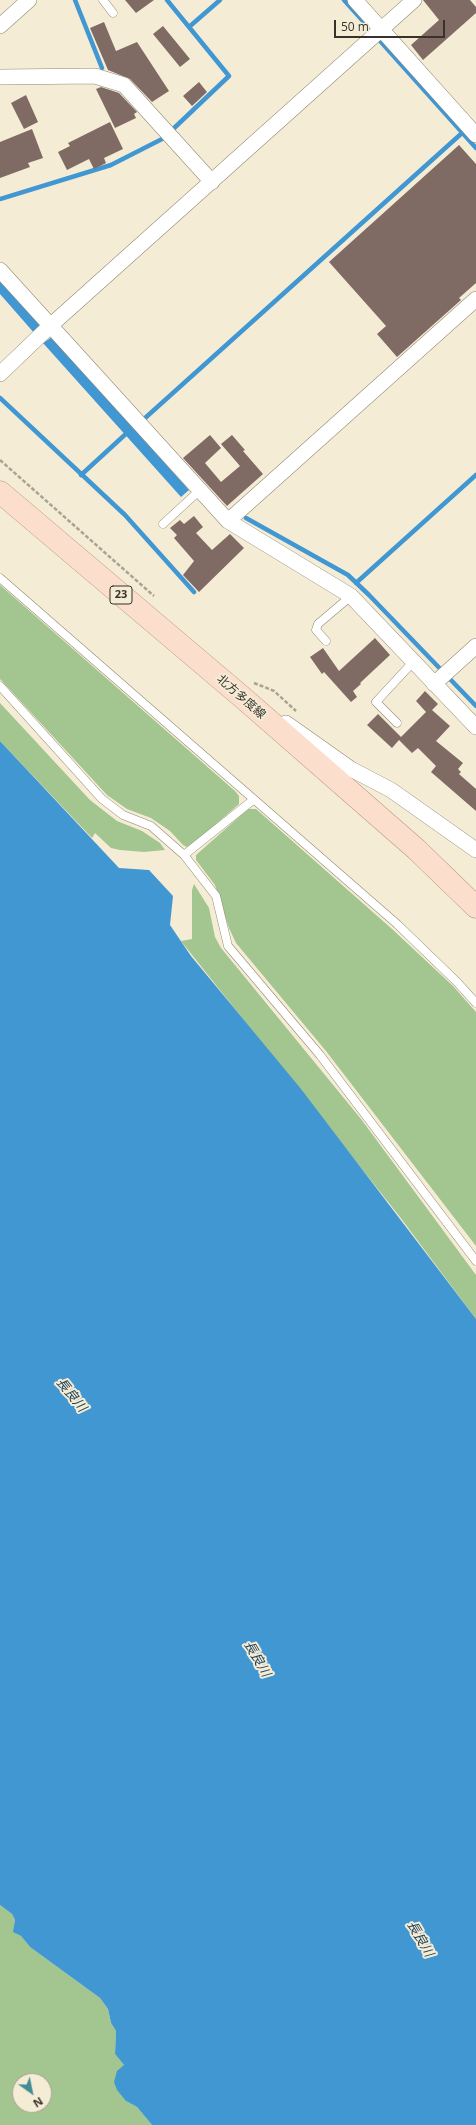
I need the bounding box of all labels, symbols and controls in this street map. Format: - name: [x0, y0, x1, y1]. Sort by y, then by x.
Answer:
- scale bar: [336, 12, 447, 38]
- text: 50 m: [341, 18, 369, 35]
- road number: 23: [110, 586, 132, 604]
- street label: 北方多度線: [214, 672, 268, 722]
- water label: 長良川: [53, 1375, 89, 1415]
- water label: 長良川: [240, 1638, 274, 1680]
- water label: 長良川: [403, 1918, 437, 1960]
- north arrow: [12, 2073, 52, 2113]
- text: N: [30, 2094, 46, 2111]

